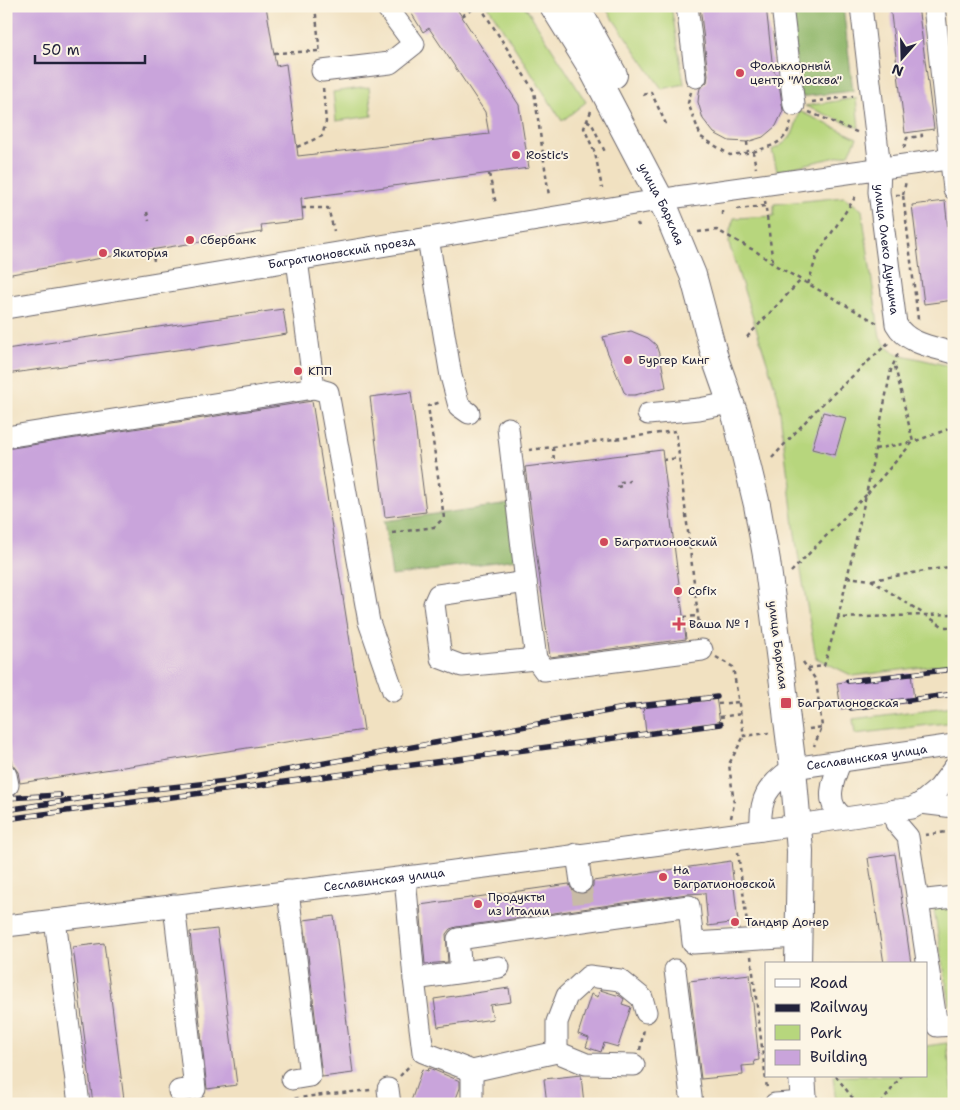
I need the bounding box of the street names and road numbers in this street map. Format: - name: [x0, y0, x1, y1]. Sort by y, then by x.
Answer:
- street label: улица Барклая: [635, 160, 688, 248]
- street label: улица Олеко Дундича: [871, 184, 903, 316]
- street label: Багратионовский проезд: [267, 232, 416, 273]
- street label: улица Барклая: [765, 600, 791, 690]
- street label: Сеславинская улица: [805, 741, 929, 774]
- street label: Сеславинская улица: [323, 864, 446, 895]

